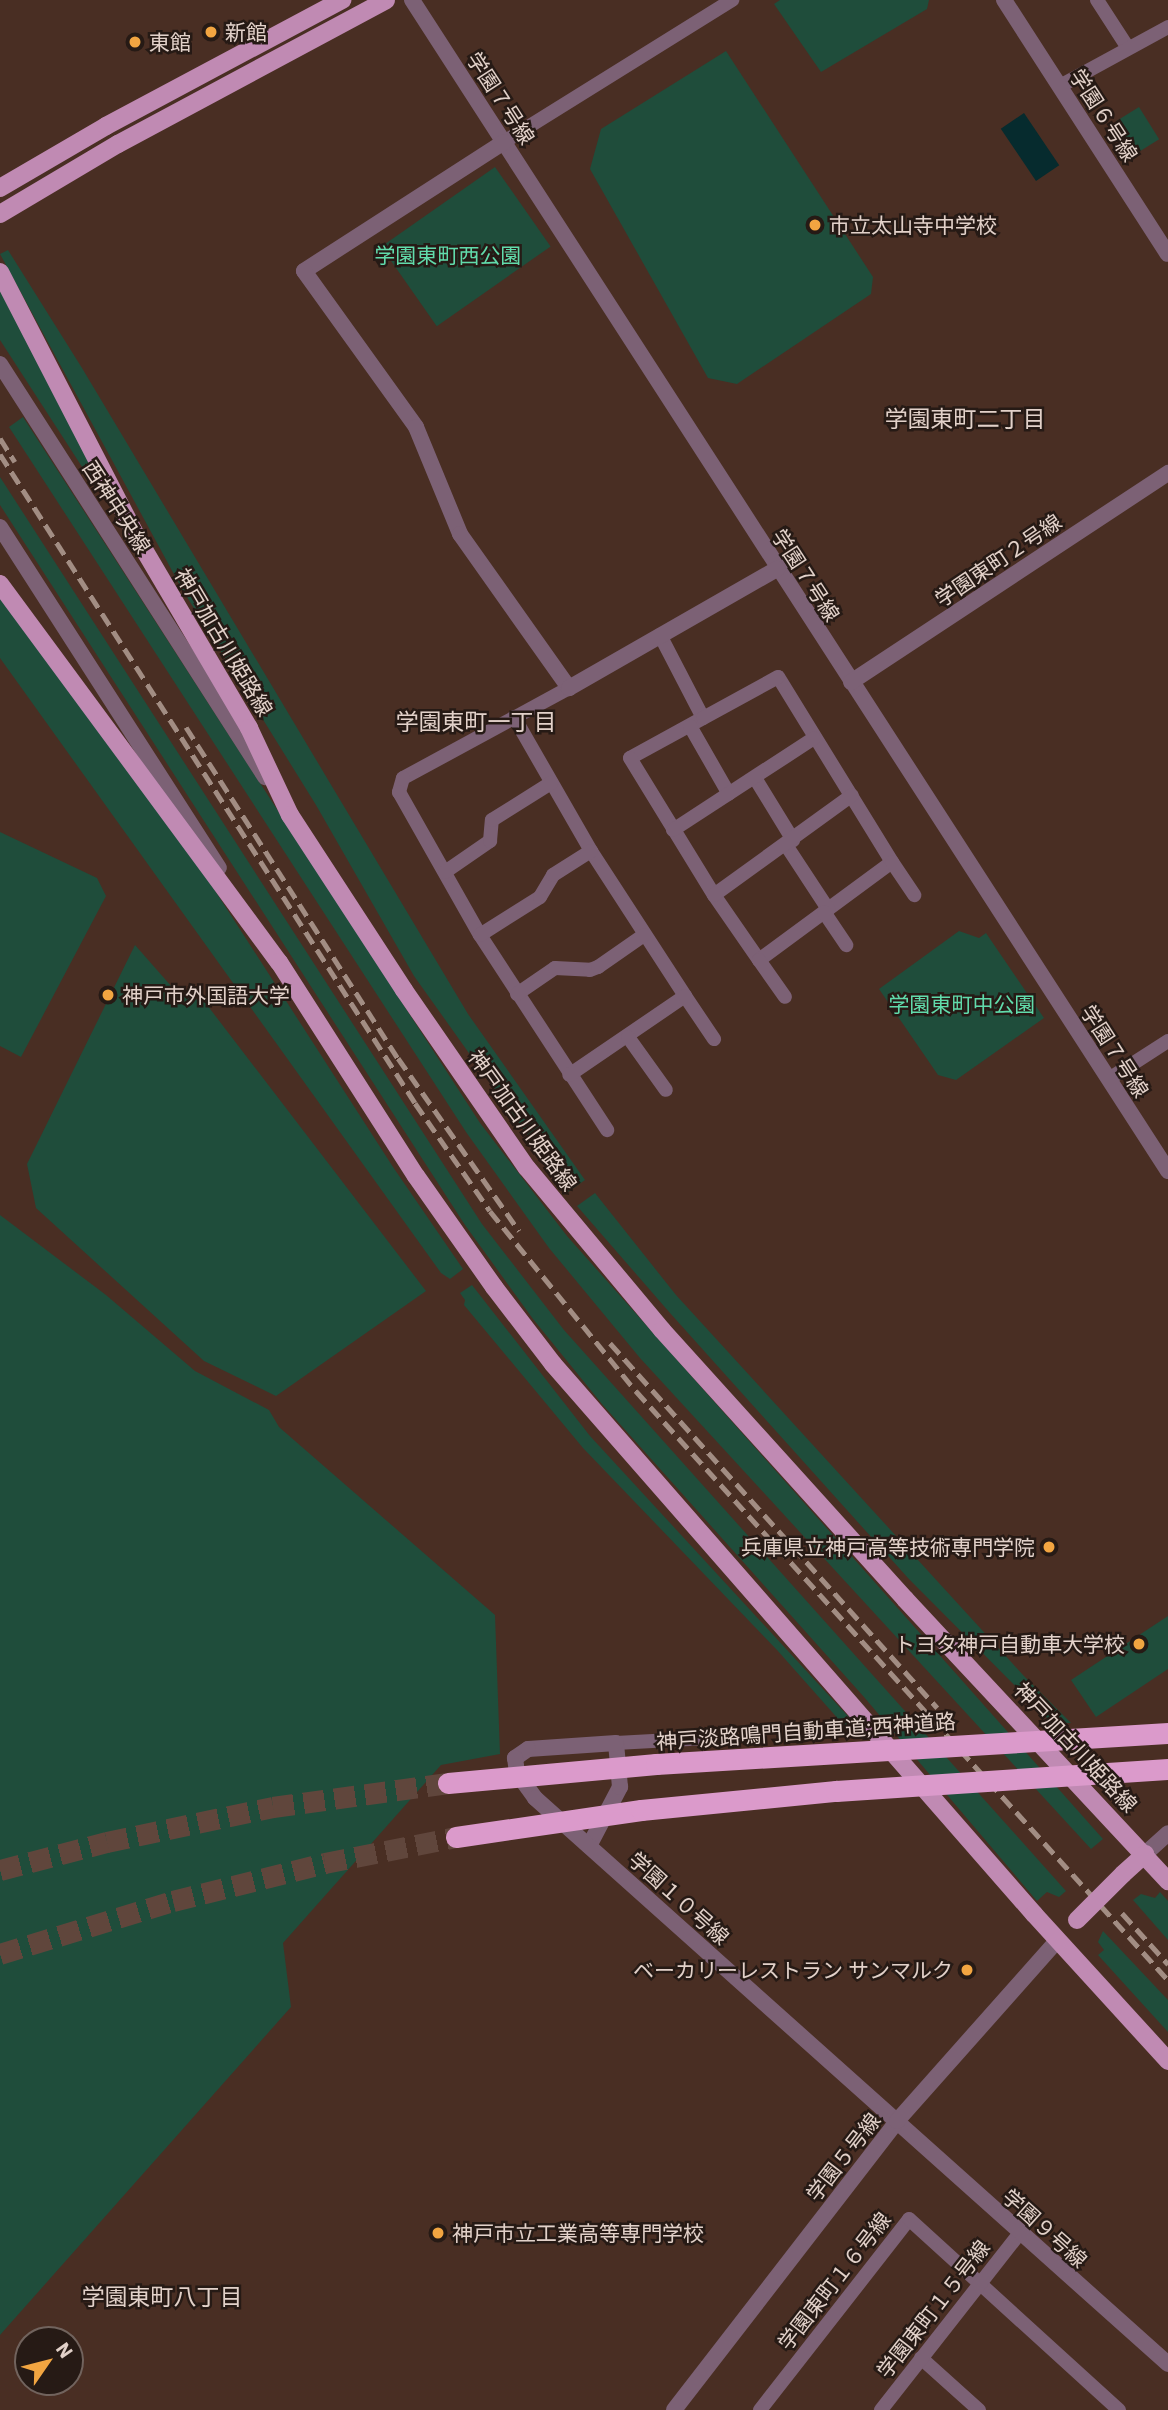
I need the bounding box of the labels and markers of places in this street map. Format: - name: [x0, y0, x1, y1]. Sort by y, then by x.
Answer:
- place label: 新館: [225, 19, 267, 45]
- marker: 新館: [203, 24, 219, 40]
- place label: 東館: [149, 29, 191, 55]
- marker: 東館: [127, 34, 143, 50]
- place label: 市立太山寺中学校: [829, 212, 997, 238]
- marker: 市立太山寺中学校: [807, 217, 823, 233]
- place label: 神戸市外国語大学: [122, 982, 290, 1008]
- marker: 神戸市外国語大学: [100, 987, 116, 1003]
- place label: 兵庫県立神戸高等技術専門学院: [741, 1534, 1035, 1560]
- marker: 兵庫県立神戸高等技術専門学院: [1041, 1539, 1057, 1555]
- place label: トヨタ神戸自動車大学校: [894, 1631, 1125, 1657]
- marker: トヨタ神戸自動車大学校: [1131, 1636, 1147, 1652]
- place label: ベーカリーレストラン サンマルク: [633, 1957, 953, 1983]
- marker: ベーカリーレストラン サンマルク: [959, 1962, 975, 1978]
- place label: 神戸市立工業高等専門学校: [452, 2220, 704, 2246]
- marker: 神戸市立工業高等専門学校: [430, 2225, 446, 2241]

